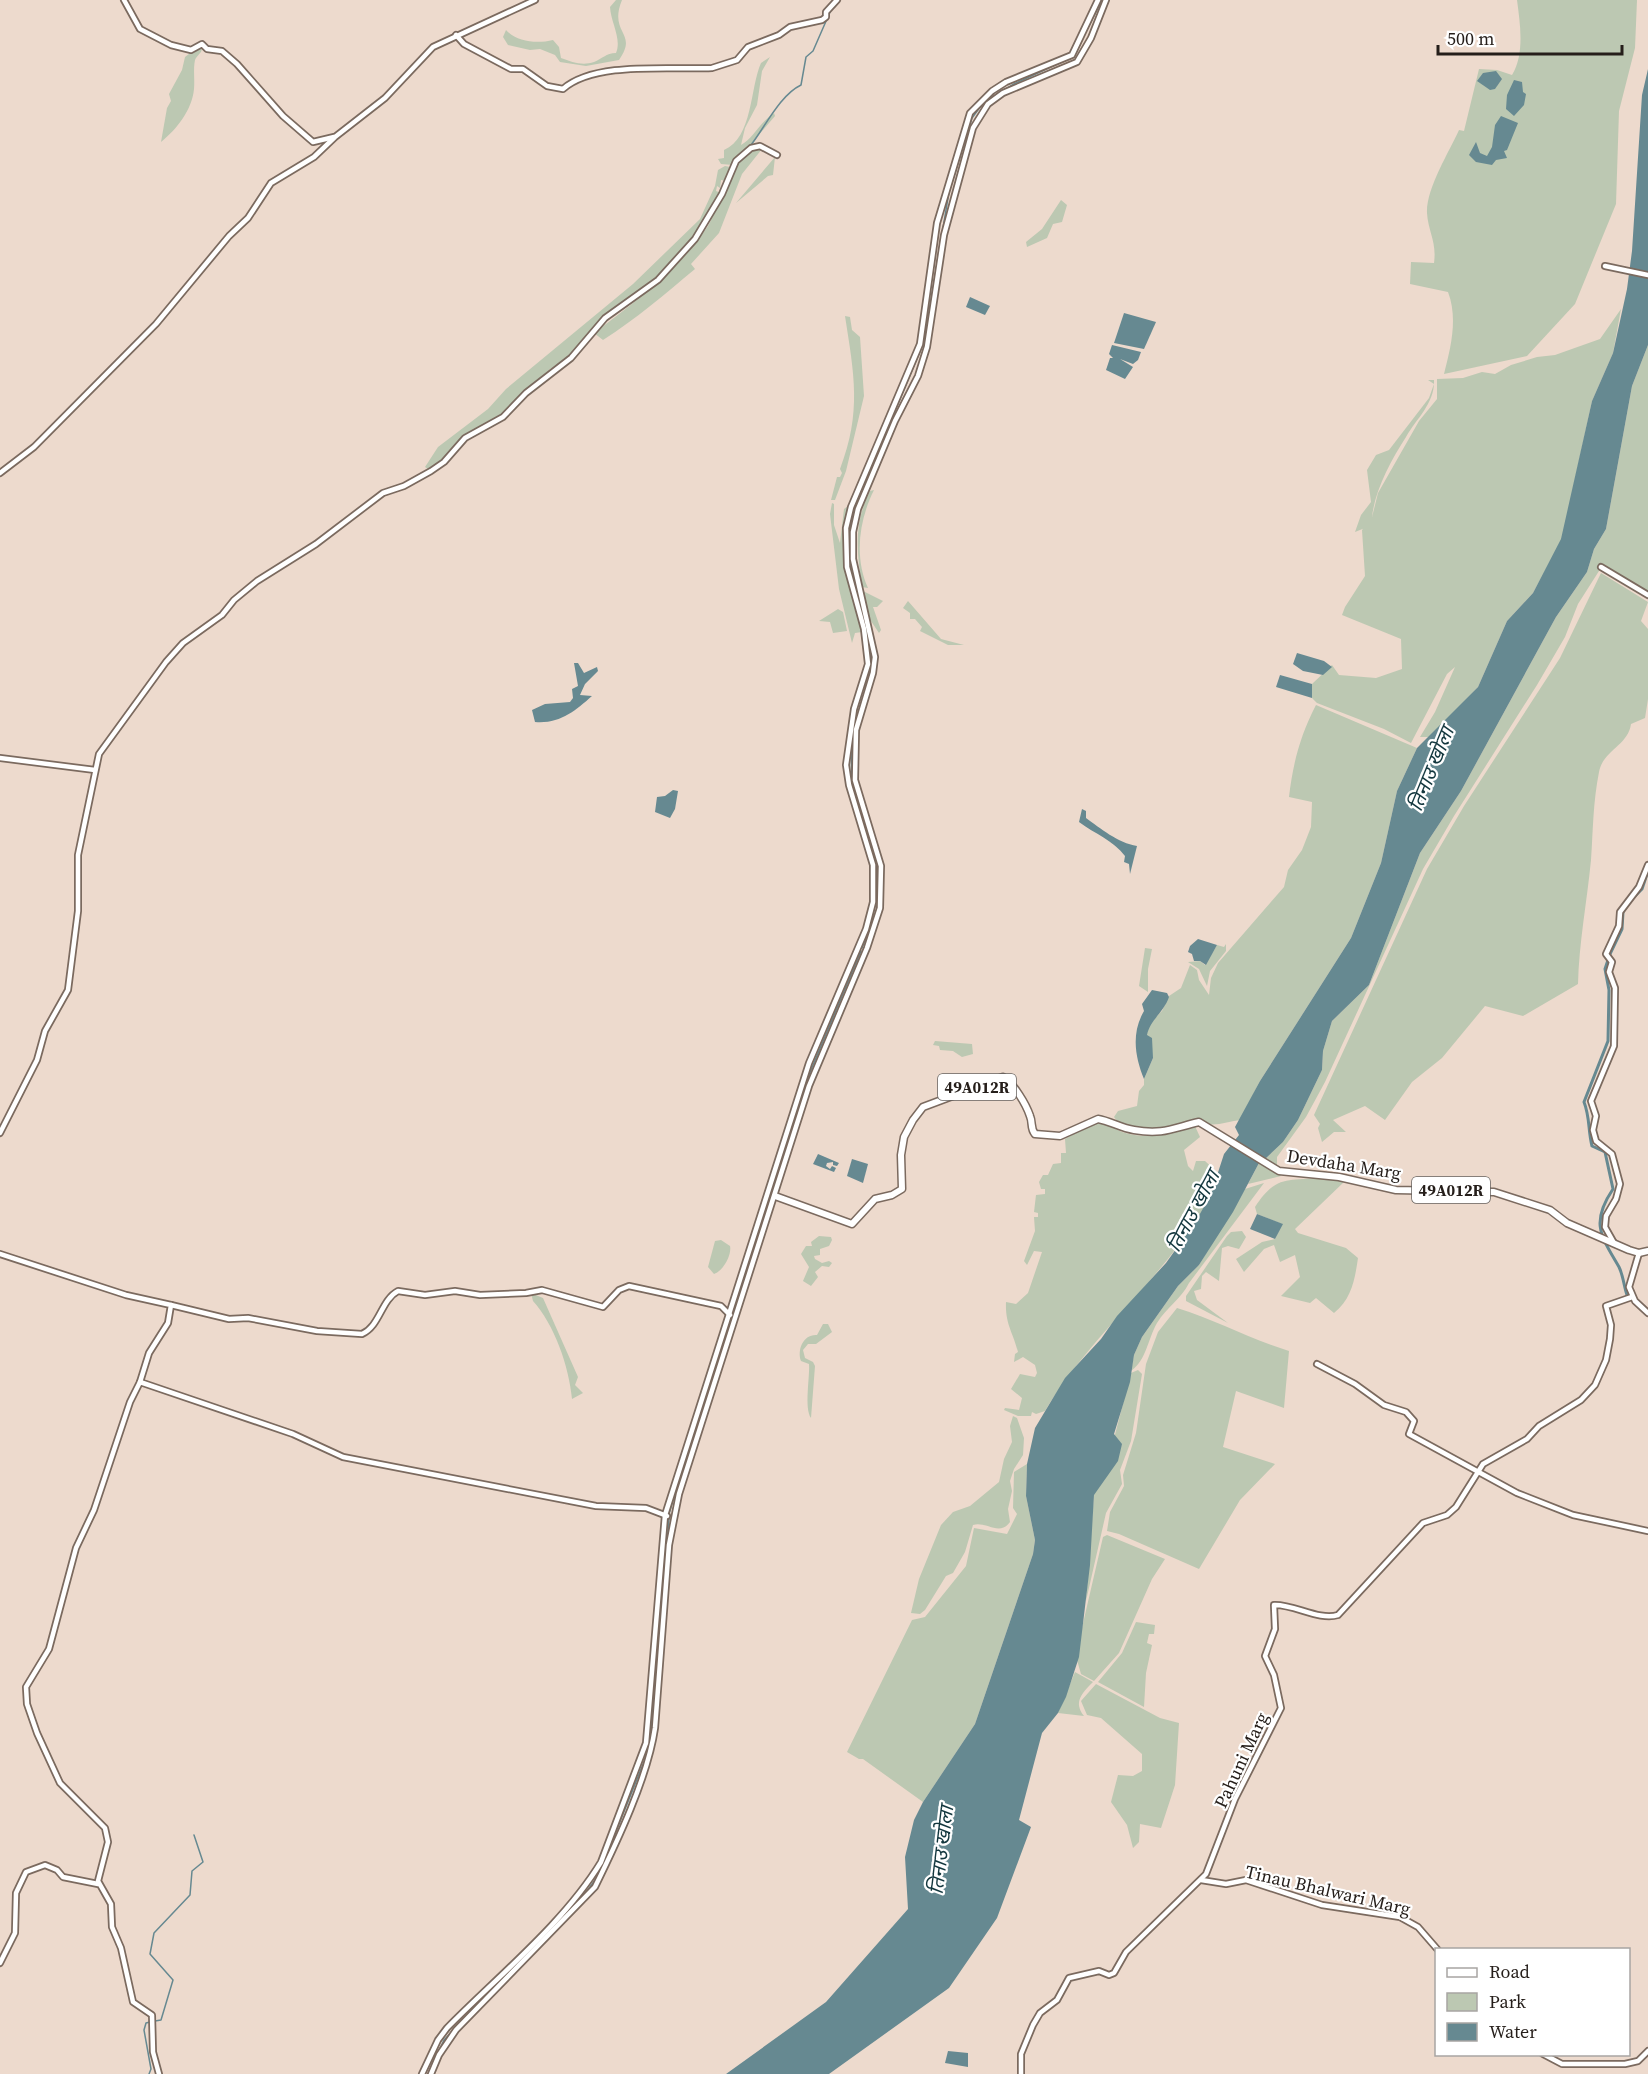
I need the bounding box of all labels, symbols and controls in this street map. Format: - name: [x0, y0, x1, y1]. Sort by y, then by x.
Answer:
- scale bar: [1438, 18, 1622, 56]
- text: 500 m: [1447, 26, 1494, 51]
- water label: तिनाउ खोला: [1401, 719, 1462, 815]
- road number: 49A012R: [938, 1074, 1016, 1100]
- street label: Devdaha Marg: [1285, 1143, 1403, 1185]
- water label: तिनाउ खोला: [1160, 1162, 1228, 1257]
- road number: 49A012R: [1412, 1177, 1490, 1203]
- street label: Pahuni Marg: [1208, 1708, 1274, 1812]
- water label: तिनाउ खोला: [922, 1800, 961, 1896]
- street label: Tinau Bhalwari Marg: [1243, 1859, 1413, 1921]
- legend: [1435, 1948, 1630, 2056]
- text: Road: [1489, 1959, 1530, 1984]
- text: Park: [1489, 1989, 1526, 2014]
- text: Water: [1489, 2019, 1537, 2044]

